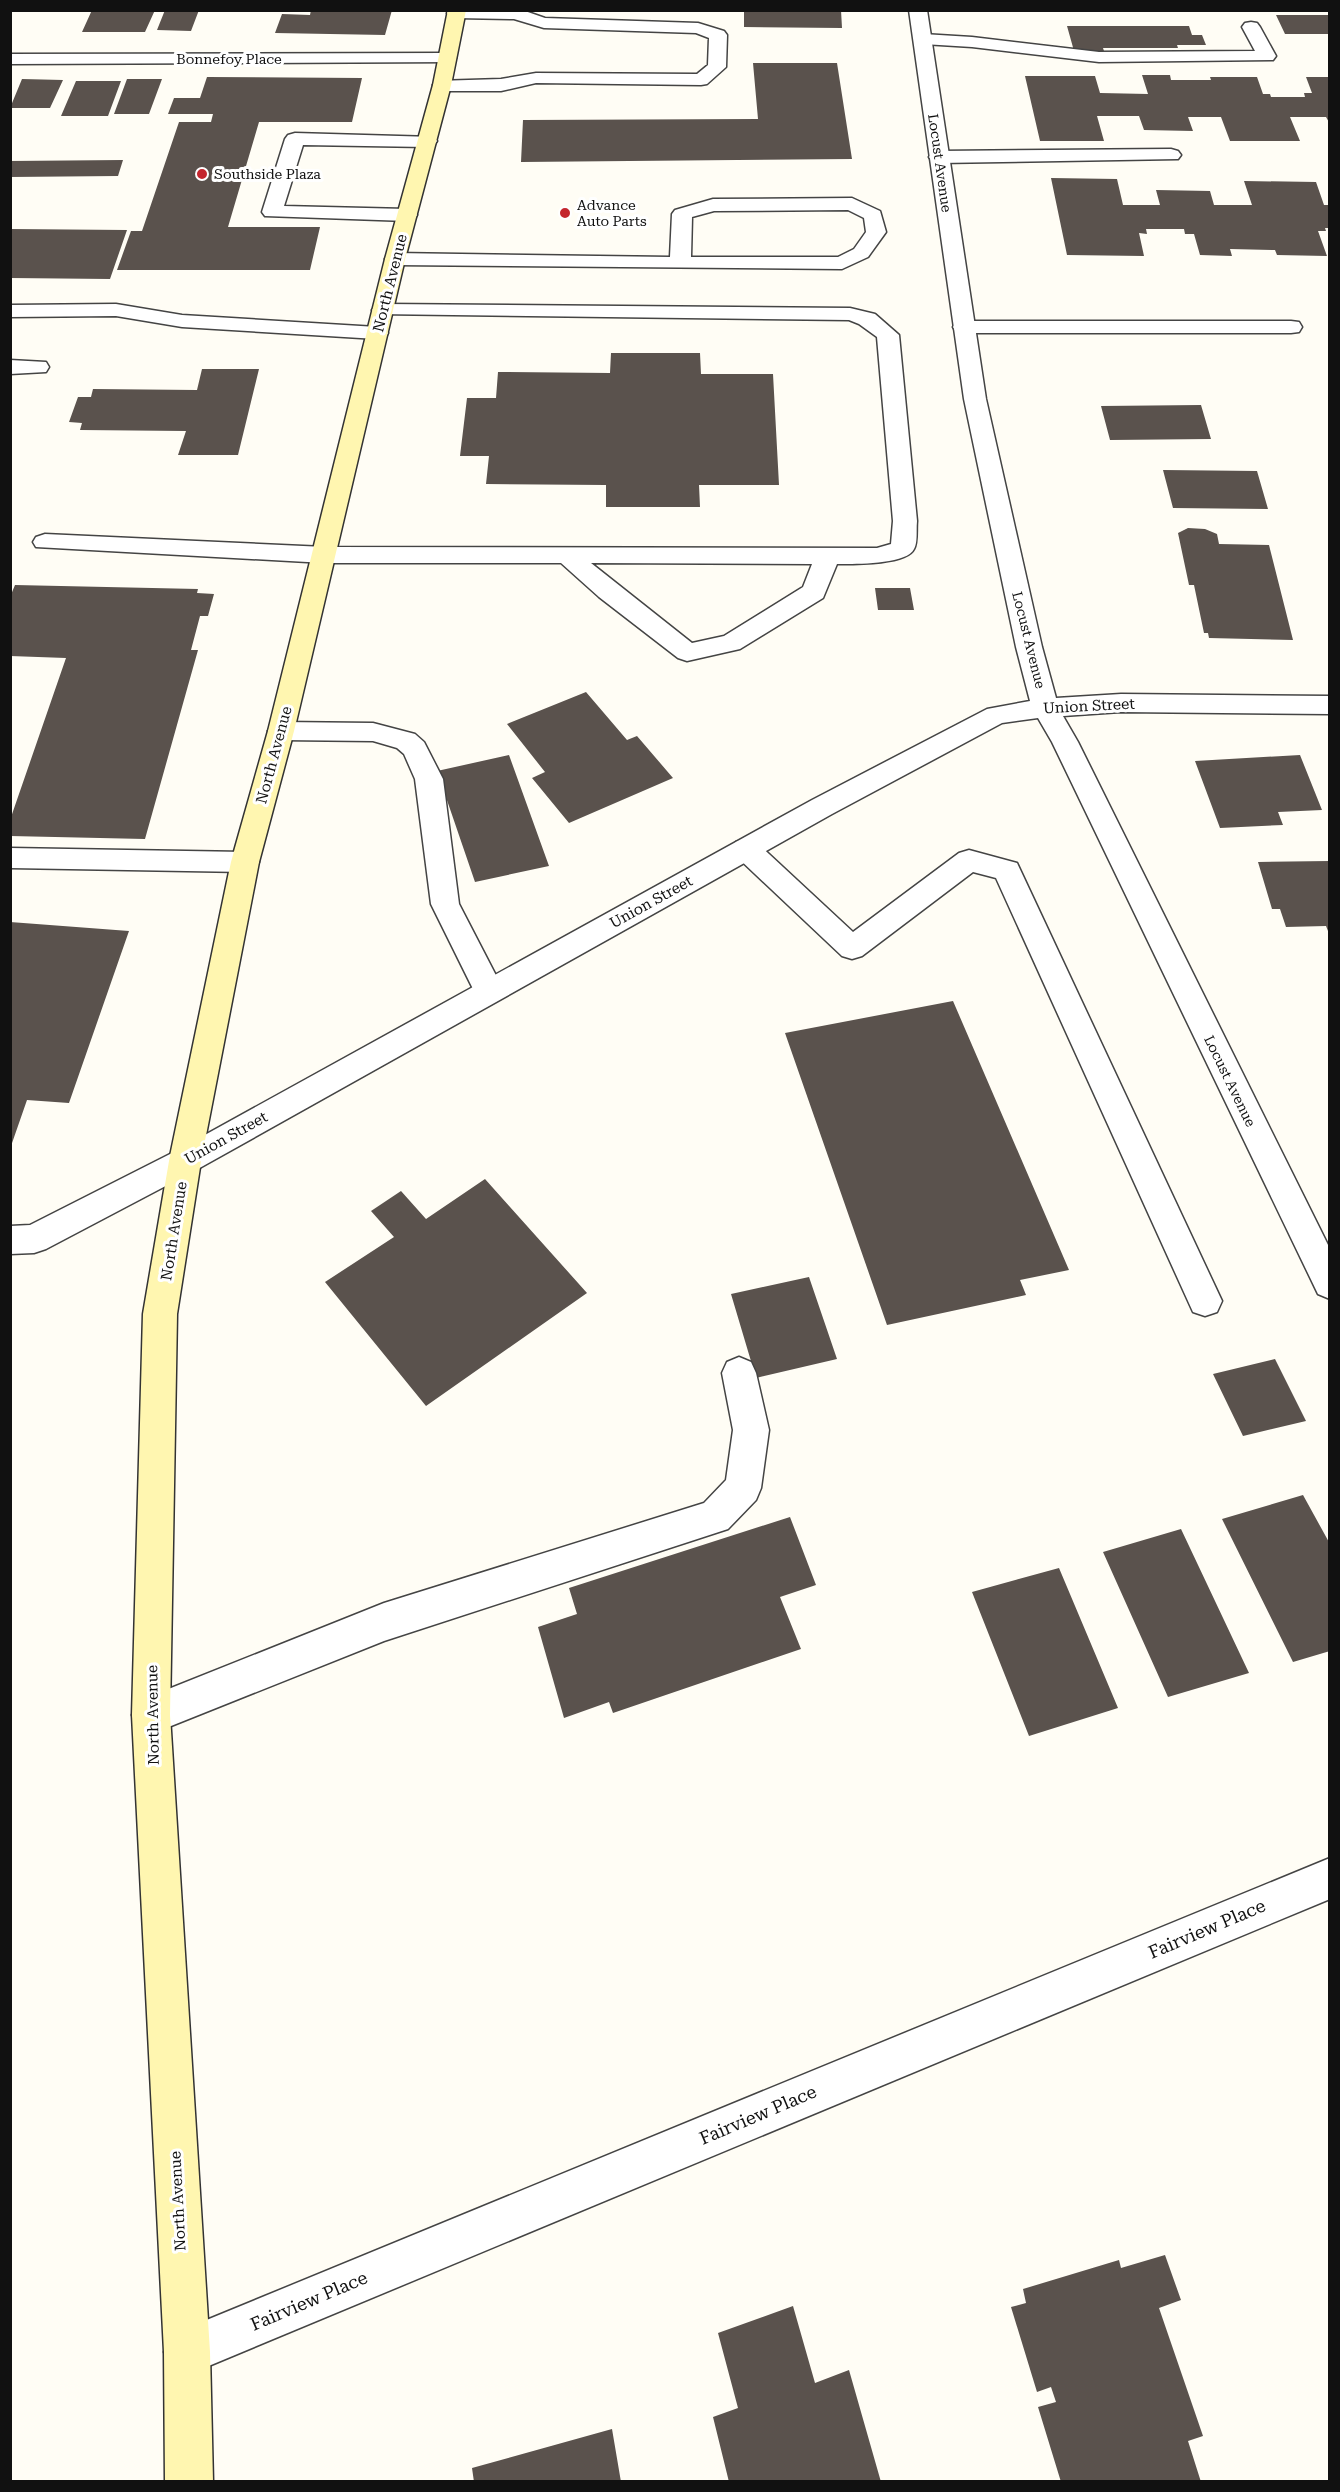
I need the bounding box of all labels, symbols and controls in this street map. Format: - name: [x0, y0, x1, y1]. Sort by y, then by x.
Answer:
- street label: Bonnefoy Place: [176, 51, 282, 67]
- street label: Locust Avenue: [925, 113, 955, 214]
- place label: Southside Plaza: [214, 166, 321, 182]
- marker: Southside Plaza: [195, 167, 209, 181]
- place label: Advance Auto Parts: [577, 197, 647, 229]
- marker: Advance Auto Parts: [558, 206, 572, 220]
- street label: North Avenue: [369, 232, 411, 334]
- street label: Locust Avenue: [1009, 590, 1049, 691]
- street label: Union Street: [1043, 695, 1136, 717]
- street label: North Avenue: [252, 704, 296, 806]
- street label: Union Street: [606, 872, 696, 932]
- street label: Locust Avenue: [1201, 1033, 1259, 1130]
- street label: Union Street: [181, 1108, 271, 1168]
- street label: North Avenue: [157, 1180, 191, 1282]
- street label: North Avenue: [143, 1665, 163, 1765]
- street label: Fairview Place: [1145, 1894, 1269, 1963]
- street label: Fairview Place: [696, 2080, 820, 2149]
- street label: North Avenue: [166, 2150, 190, 2252]
- street label: Fairview Place: [247, 2266, 371, 2335]

